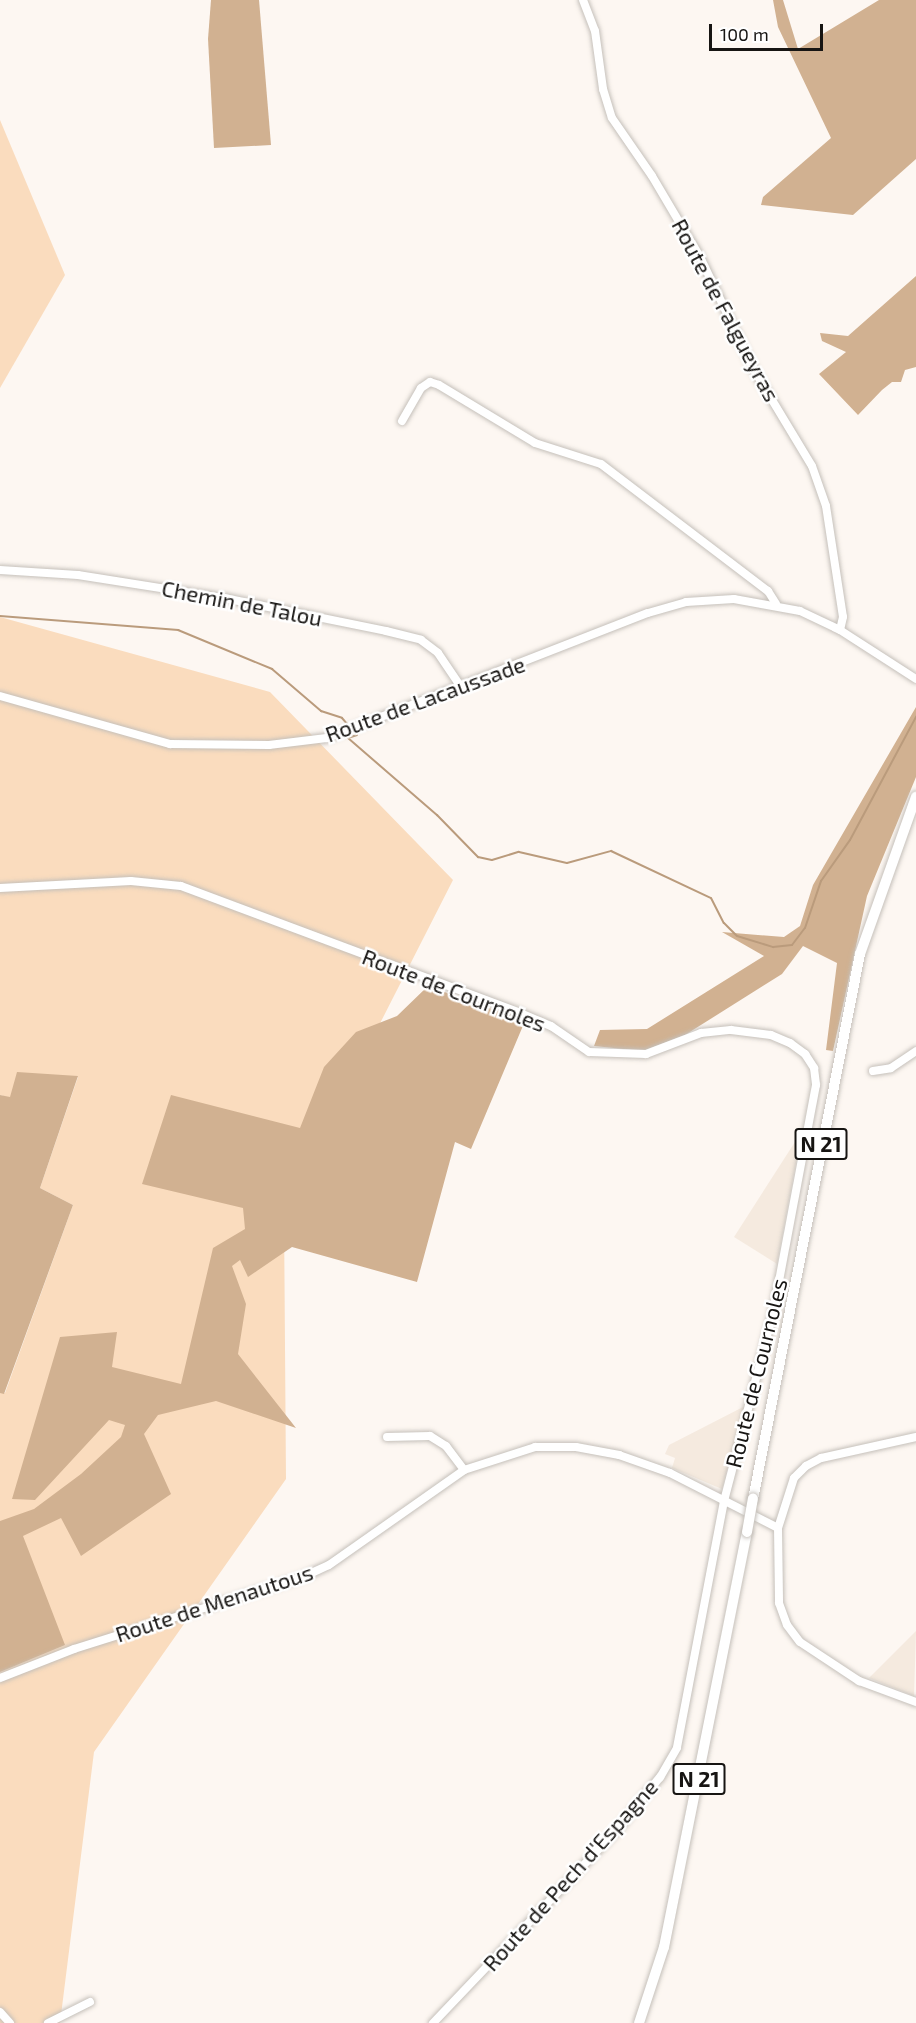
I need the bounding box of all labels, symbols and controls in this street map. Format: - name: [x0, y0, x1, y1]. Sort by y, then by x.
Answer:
- scale bar: [712, 12, 826, 50]
- text: 100 m: [720, 23, 769, 45]
- street label: Route de Falgueyras: [667, 214, 785, 406]
- street label: Chemin de Talou: [159, 574, 325, 632]
- street label: Route de Lacaussade: [322, 651, 528, 747]
- street label: Route de Cournoles: [359, 943, 549, 1037]
- road number: N 21: [794, 1126, 848, 1162]
- street label: Route de Cournoles: [720, 1276, 792, 1470]
- street label: Route de Menautous: [112, 1559, 316, 1647]
- road number: N 21: [672, 1761, 726, 1797]
- street label: Route de Pech d'Espagne: [477, 1774, 663, 1976]

